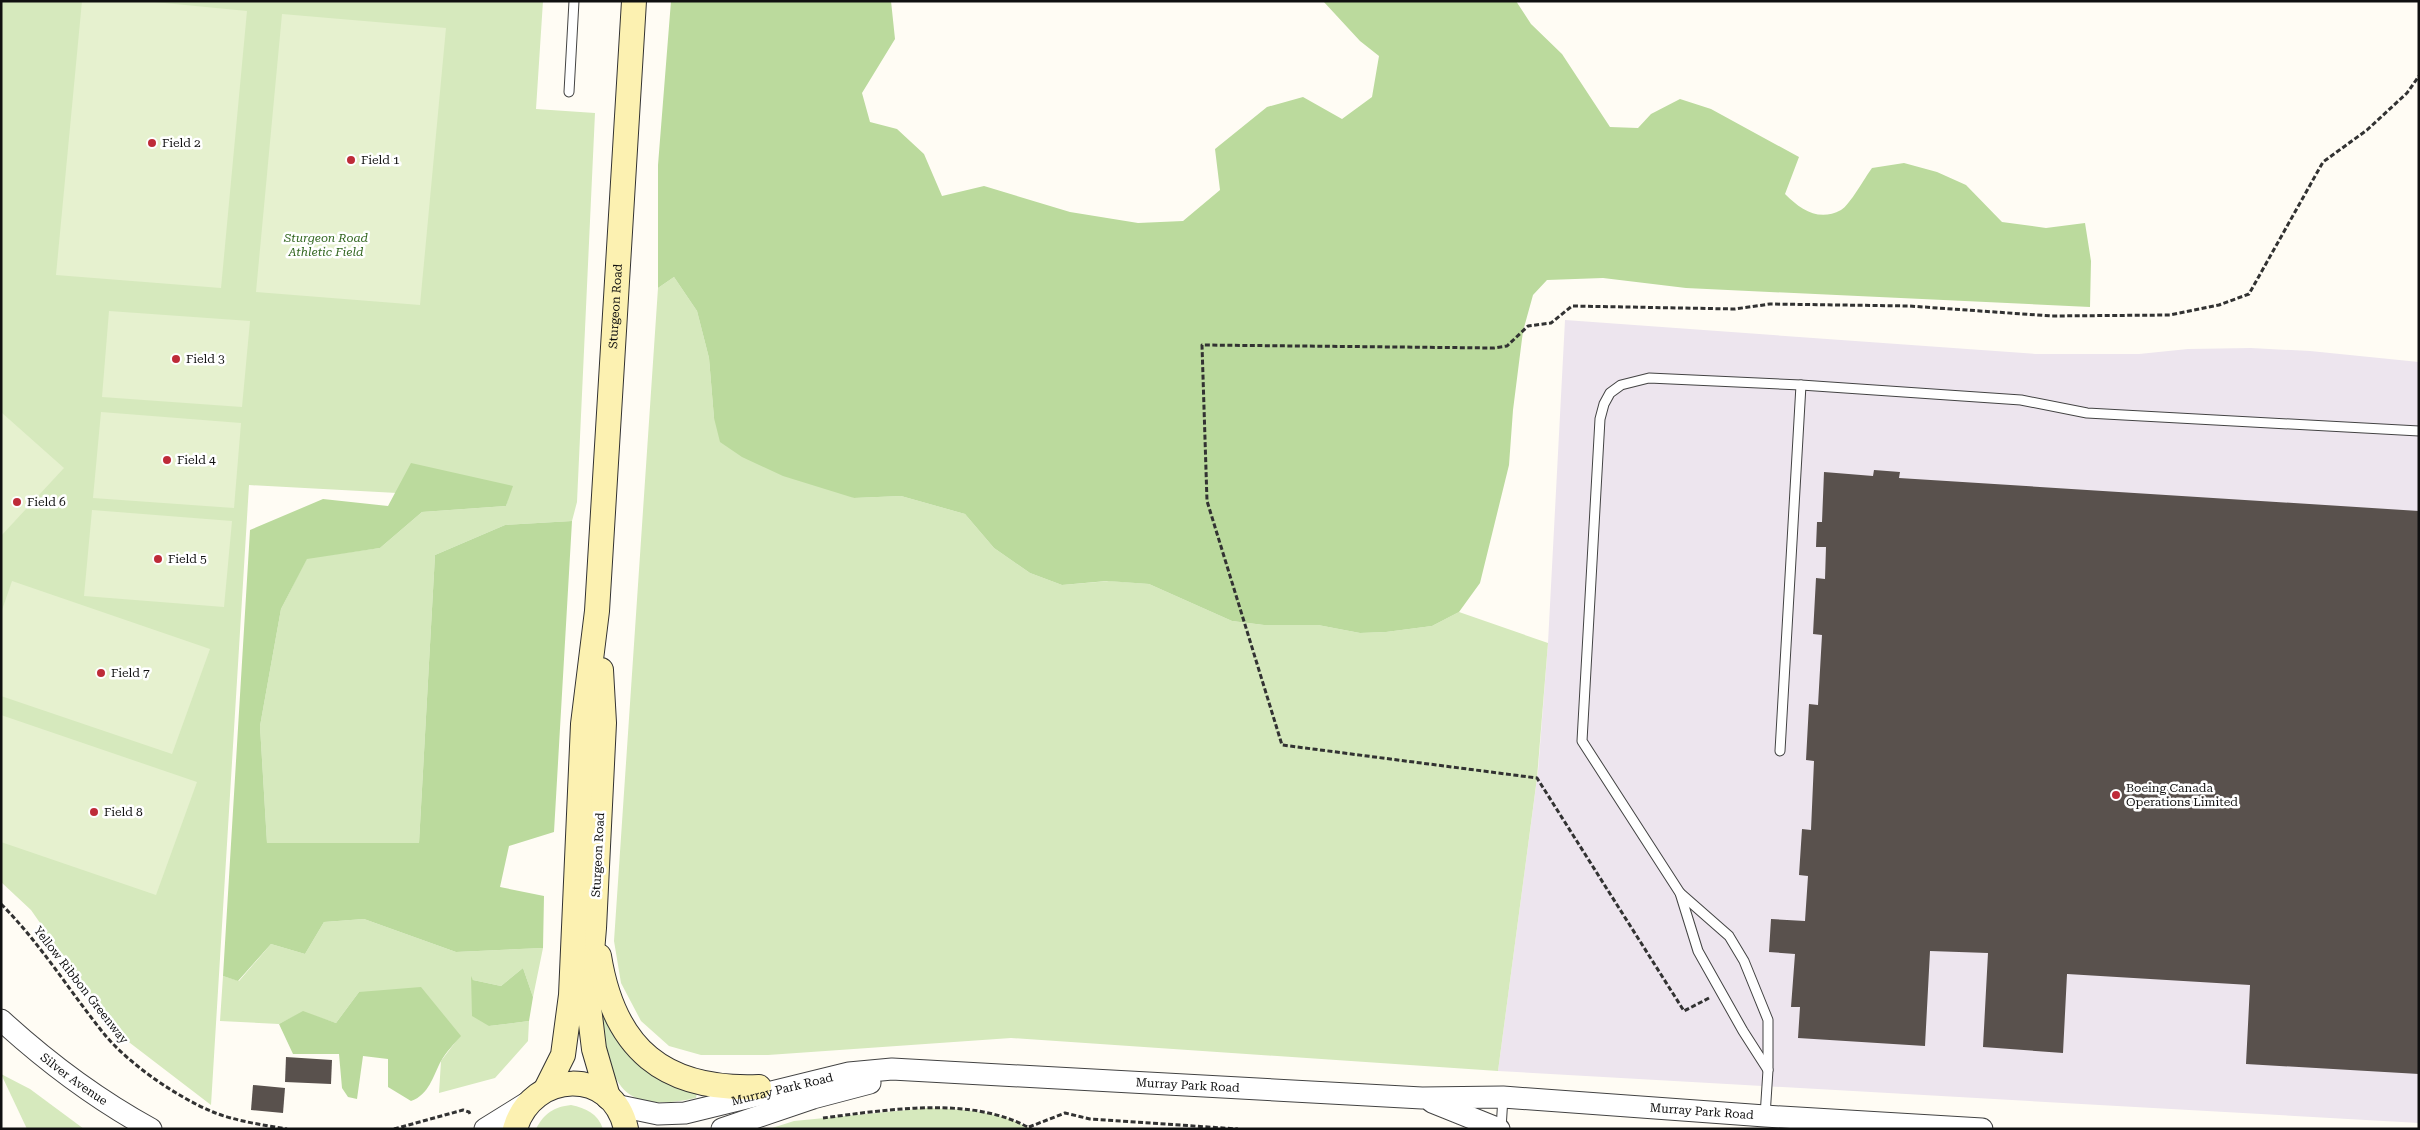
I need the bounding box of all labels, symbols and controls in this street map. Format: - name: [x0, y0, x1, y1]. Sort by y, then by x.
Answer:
- place label: Field 2: [162, 136, 201, 150]
- marker: Field 2: [146, 137, 158, 149]
- place label: Field 1: [361, 153, 400, 167]
- marker: Field 1: [345, 154, 357, 166]
- park label: Sturgeon Road Athletic Field: [283, 231, 369, 259]
- street label: Sturgeon Road: [606, 263, 625, 349]
- place label: Field 3: [186, 352, 225, 366]
- marker: Field 3: [170, 353, 182, 365]
- place label: Field 4: [177, 453, 216, 467]
- marker: Field 4: [161, 454, 173, 466]
- place label: Field 6: [27, 495, 66, 509]
- marker: Field 6: [11, 496, 23, 508]
- place label: Field 5: [168, 552, 207, 566]
- marker: Field 5: [152, 553, 164, 565]
- place label: Field 7: [111, 666, 150, 680]
- marker: Field 7: [95, 667, 107, 679]
- place label: Boeing Canada Operations Limited: [2126, 781, 2238, 809]
- marker: Boeing Canada Operations Limited: [2110, 789, 2122, 801]
- place label: Field 8: [104, 805, 143, 819]
- marker: Field 8: [88, 806, 100, 818]
- street label: Sturgeon Road: [589, 812, 607, 898]
- street label: Yellow Ribbon Greenway: [31, 923, 132, 1047]
- street label: Silver Avenue: [38, 1050, 110, 1108]
- street label: Murray Park Road: [730, 1070, 835, 1108]
- street label: Murray Park Road: [1135, 1075, 1240, 1095]
- street label: Murray Park Road: [1649, 1101, 1754, 1122]

